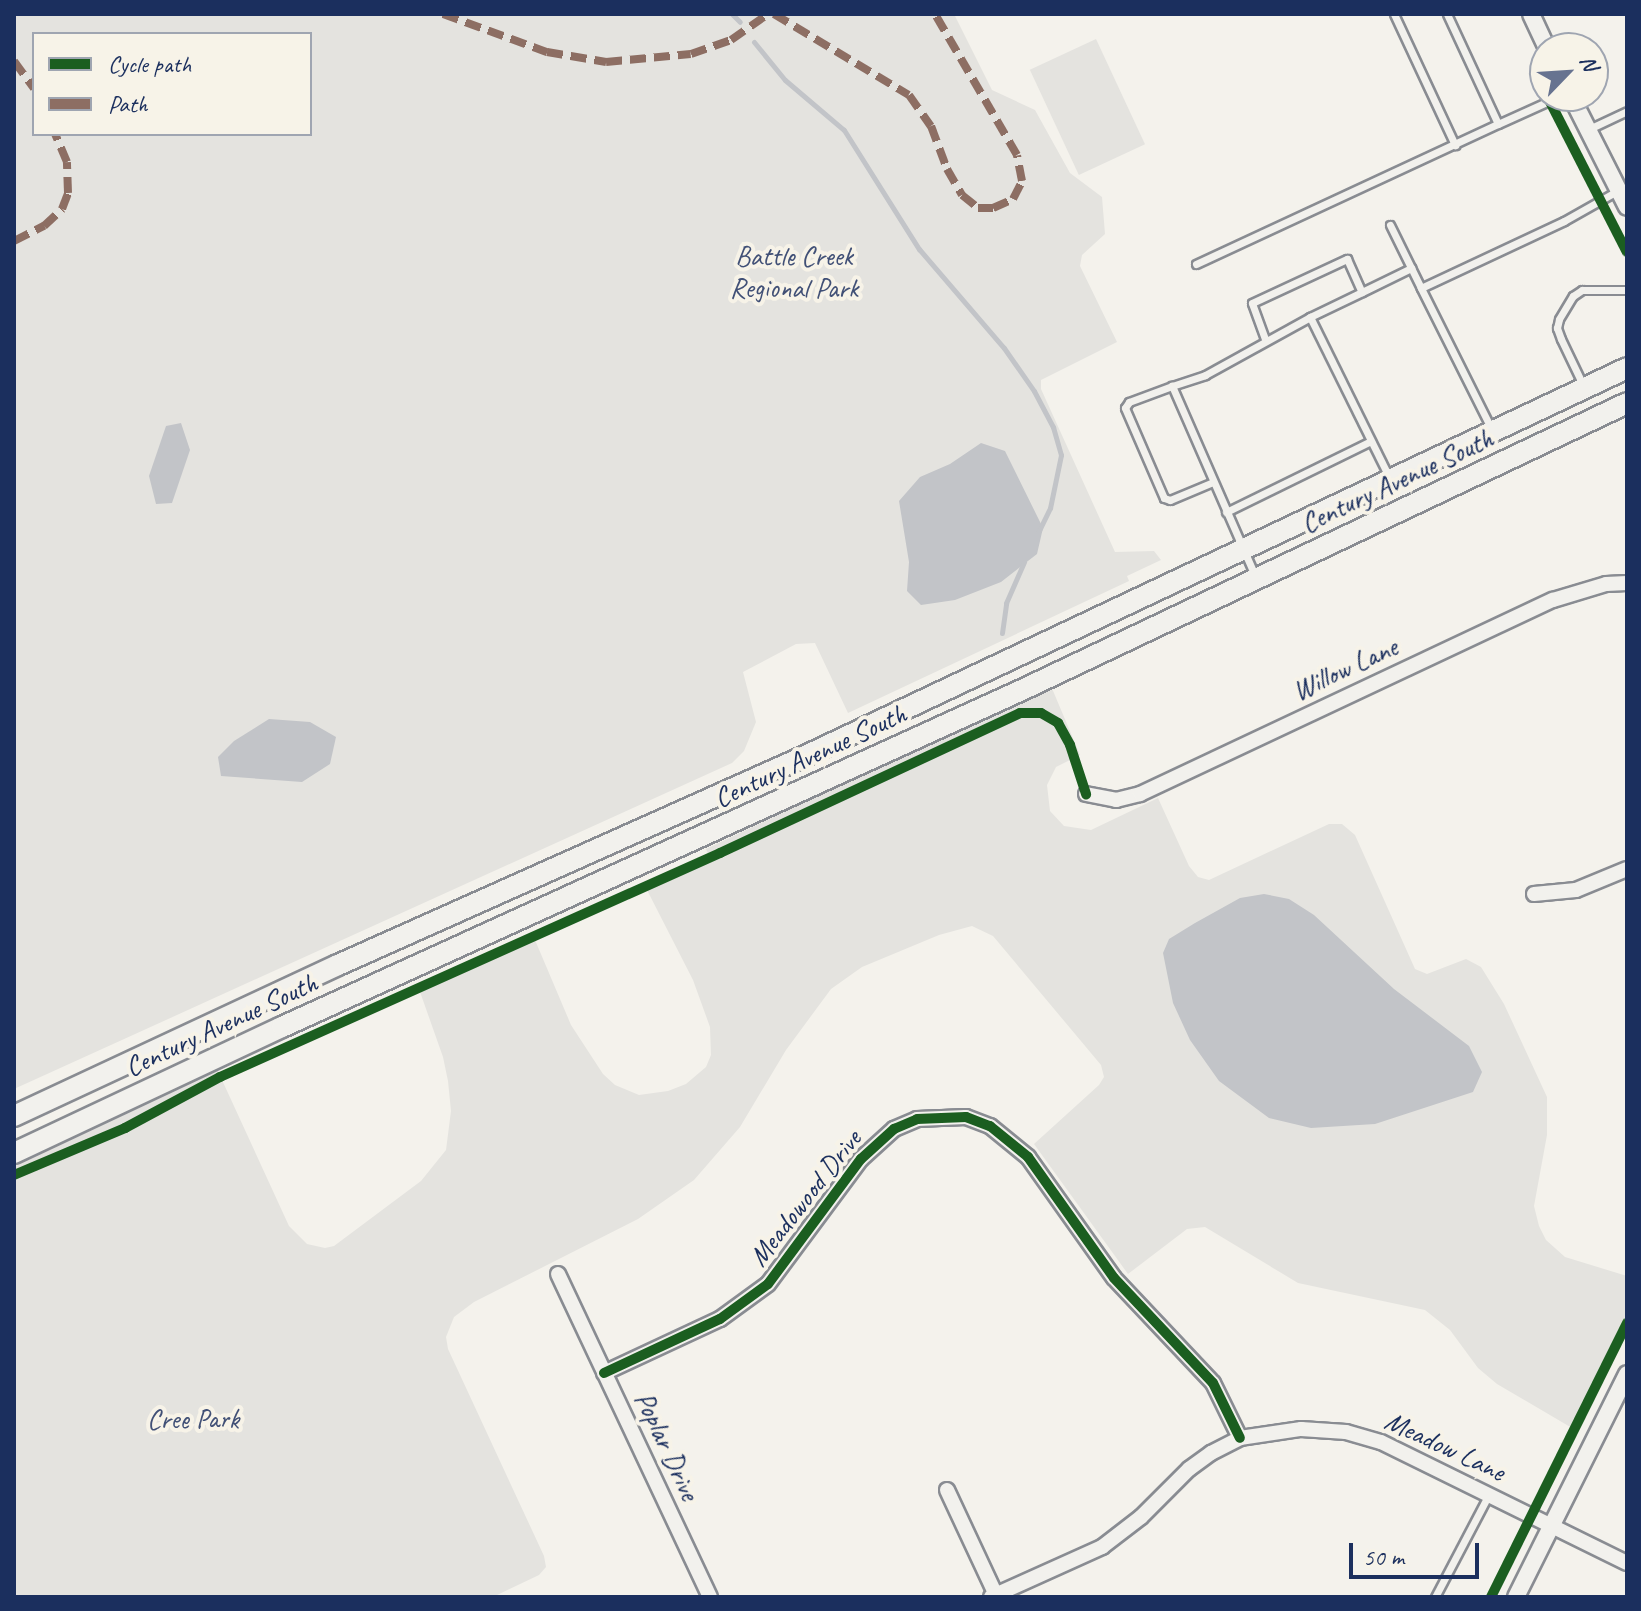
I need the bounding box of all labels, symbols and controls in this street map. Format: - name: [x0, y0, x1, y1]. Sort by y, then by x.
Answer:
- legend: [32, 32, 312, 136]
- north arrow: [1529, 32, 1609, 112]
- text: Cycle path: [108, 49, 191, 79]
- text: N: [1573, 51, 1605, 75]
- text: Path: [108, 89, 148, 119]
- park label: Battle Creek Regional Park: [729, 239, 859, 305]
- street label: Century Avenue South: [1296, 422, 1498, 540]
- street label: Willow Lane: [1287, 630, 1403, 708]
- street label: Century Avenue South: [709, 697, 911, 815]
- street label: Century Avenue South: [120, 966, 322, 1084]
- street label: Meadowood Drive: [741, 1123, 869, 1273]
- street label: Poplar Drive: [627, 1386, 707, 1506]
- park label: Cree Park: [147, 1402, 239, 1436]
- street label: Meadow Lane: [1380, 1404, 1510, 1488]
- scale bar: [1353, 1527, 1483, 1577]
- text: 50 m: [1363, 1542, 1404, 1572]

